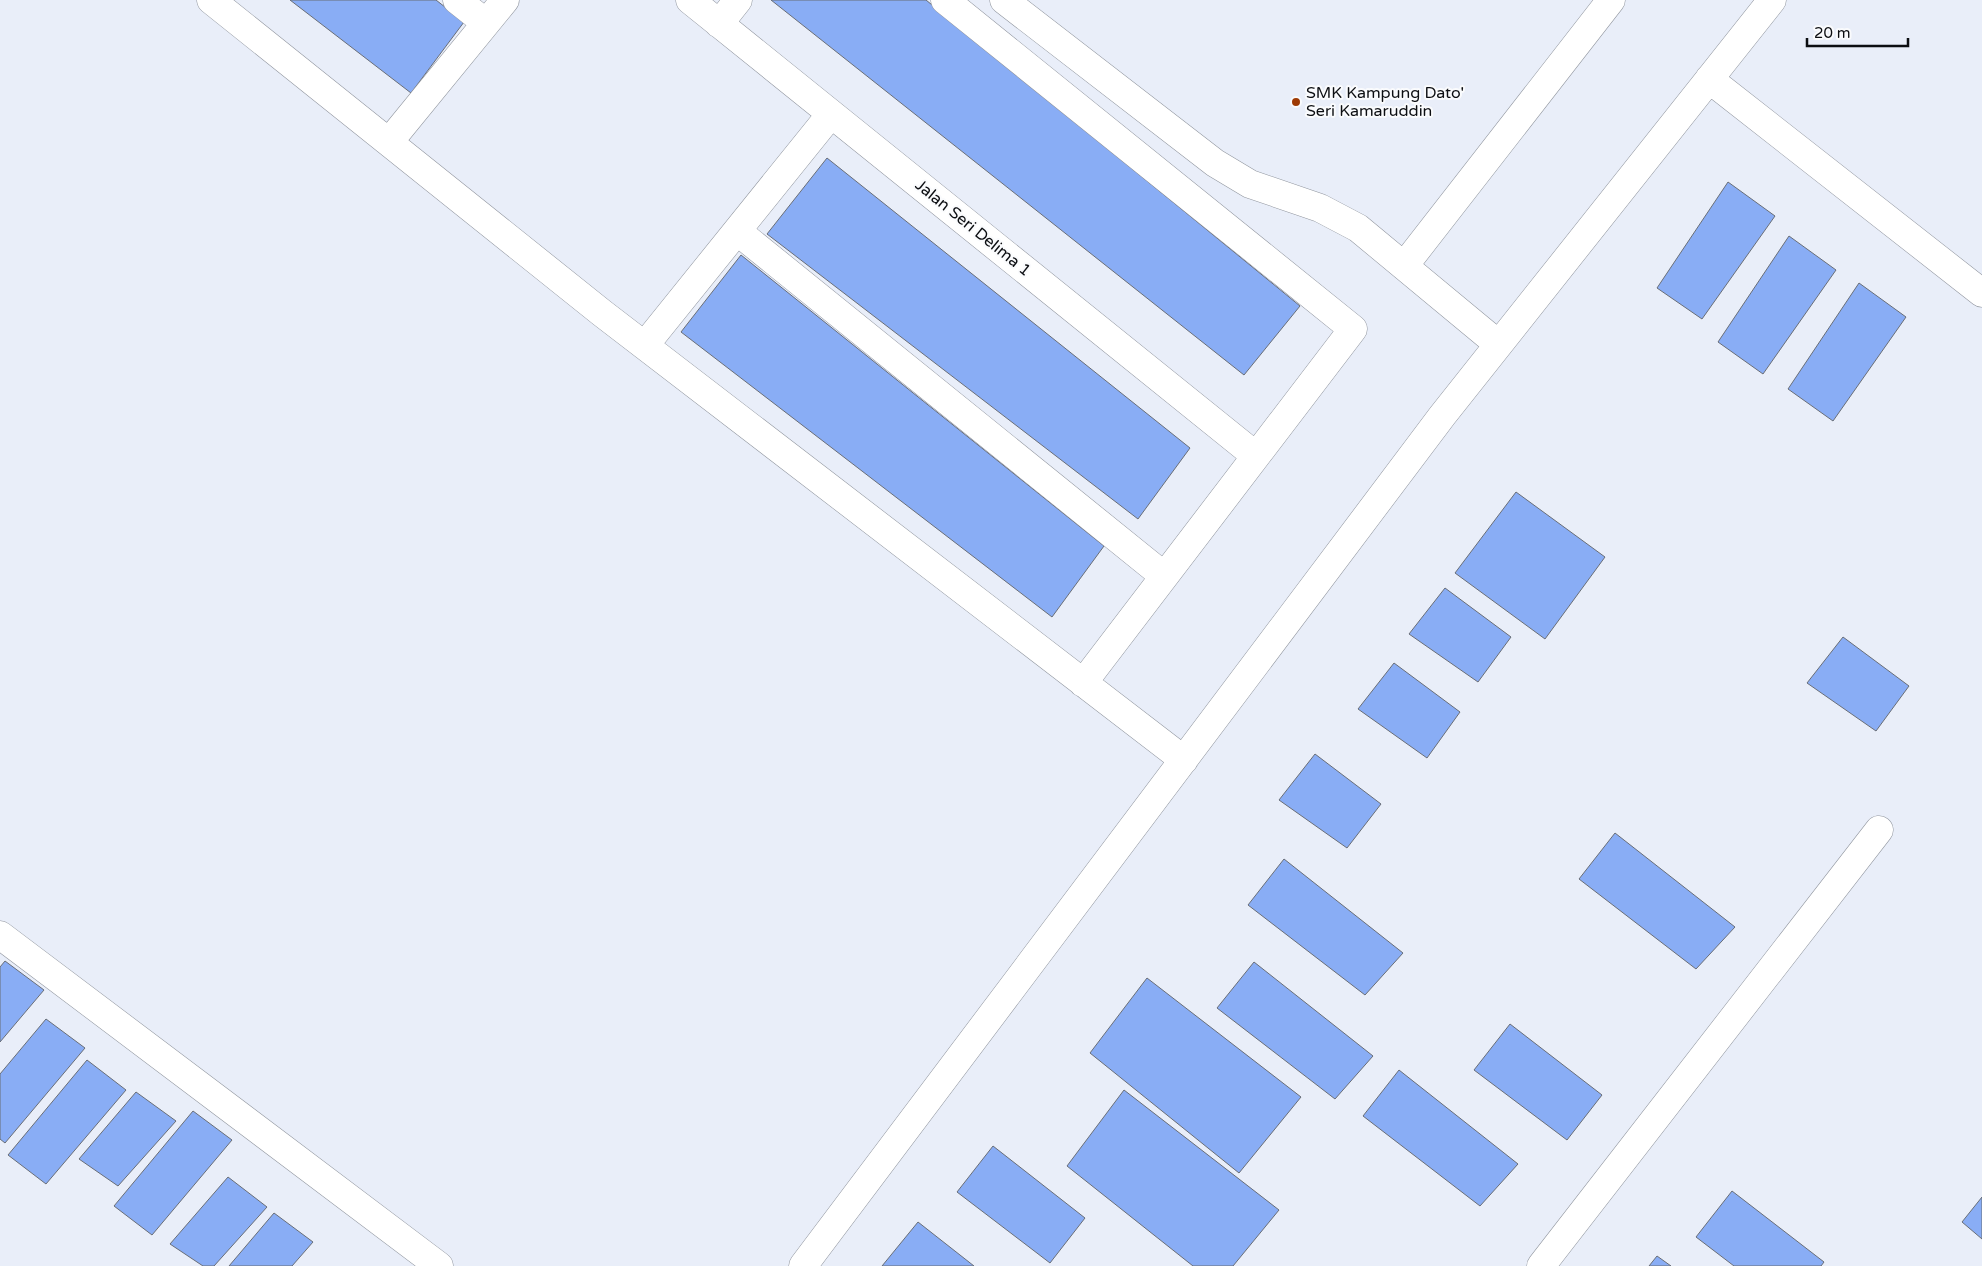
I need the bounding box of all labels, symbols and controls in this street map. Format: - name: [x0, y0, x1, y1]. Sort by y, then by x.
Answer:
- scale bar: [1807, 15, 1908, 47]
- text: 20 m: [1814, 24, 1851, 42]
- place label: SMK Kampung Dato' Seri Kamaruddin: [1306, 83, 1464, 121]
- marker: SMK Kampung Dato' Seri Kamaruddin: [1290, 96, 1302, 108]
- street label: Jalan Seri Delima 1: [911, 175, 1035, 281]

